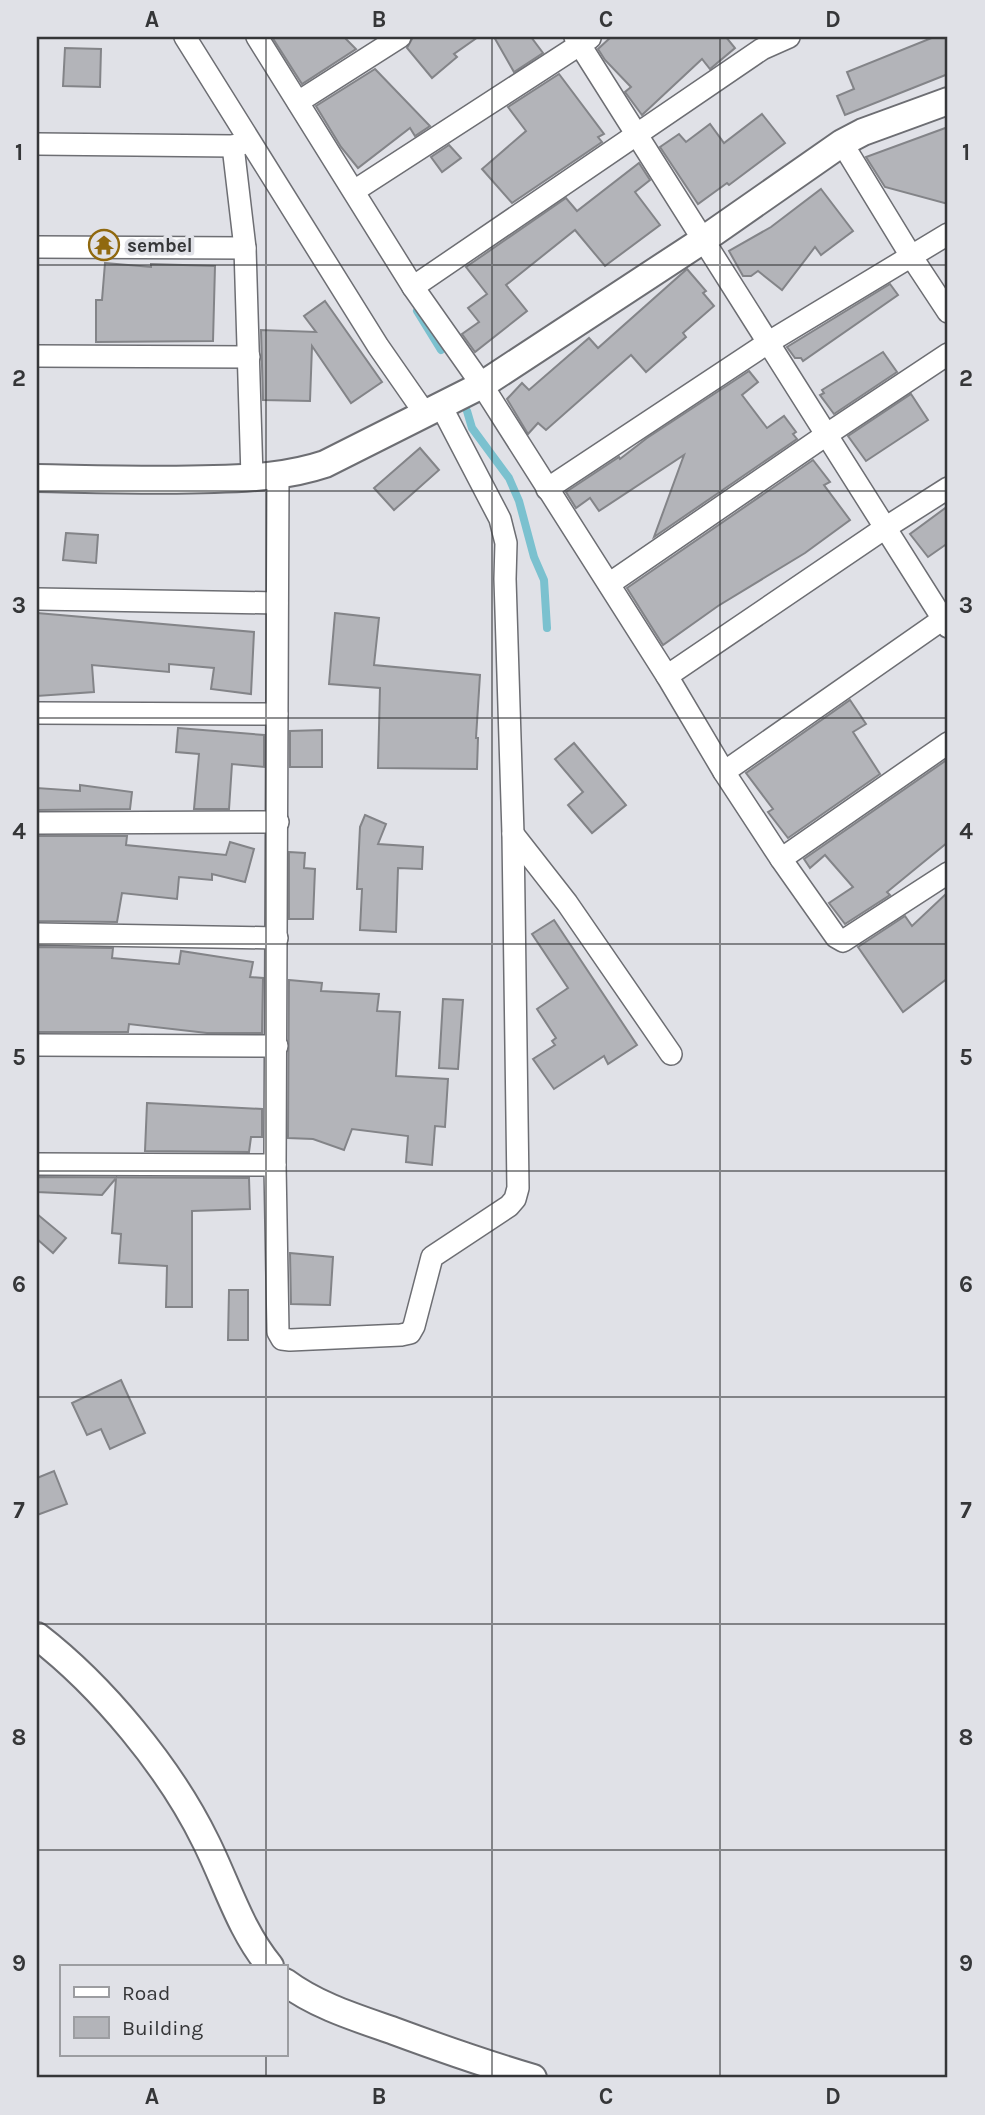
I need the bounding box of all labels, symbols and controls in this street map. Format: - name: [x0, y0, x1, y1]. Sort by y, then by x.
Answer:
- text: A: [145, 6, 159, 33]
- text: B: [372, 6, 386, 33]
- text: C: [599, 6, 613, 33]
- text: D: [825, 6, 841, 33]
- text: 1: [15, 139, 23, 166]
- text: 1: [962, 139, 970, 166]
- temple icon: sembel: [87, 228, 121, 262]
- place label: sembel: [127, 235, 193, 257]
- text: 2: [12, 365, 26, 392]
- text: 2: [959, 365, 973, 392]
- text: 3: [12, 592, 26, 619]
- text: 3: [959, 592, 973, 619]
- text: 4: [12, 818, 26, 845]
- text: 4: [959, 818, 973, 845]
- text: 5: [12, 1044, 26, 1071]
- text: 5: [959, 1044, 973, 1071]
- text: 6: [12, 1271, 26, 1298]
- text: 6: [959, 1271, 973, 1298]
- text: 7: [13, 1497, 25, 1524]
- text: 7: [960, 1497, 972, 1524]
- text: 8: [12, 1724, 26, 1751]
- text: 8: [959, 1724, 973, 1751]
- text: 9: [12, 1950, 26, 1977]
- text: 9: [959, 1950, 973, 1977]
- legend: [60, 1965, 287, 2056]
- text: Road: [122, 1981, 170, 2005]
- text: Building: [122, 2016, 203, 2040]
- text: A: [145, 2083, 159, 2110]
- text: B: [372, 2083, 386, 2110]
- text: C: [599, 2083, 613, 2110]
- text: D: [825, 2083, 841, 2110]

